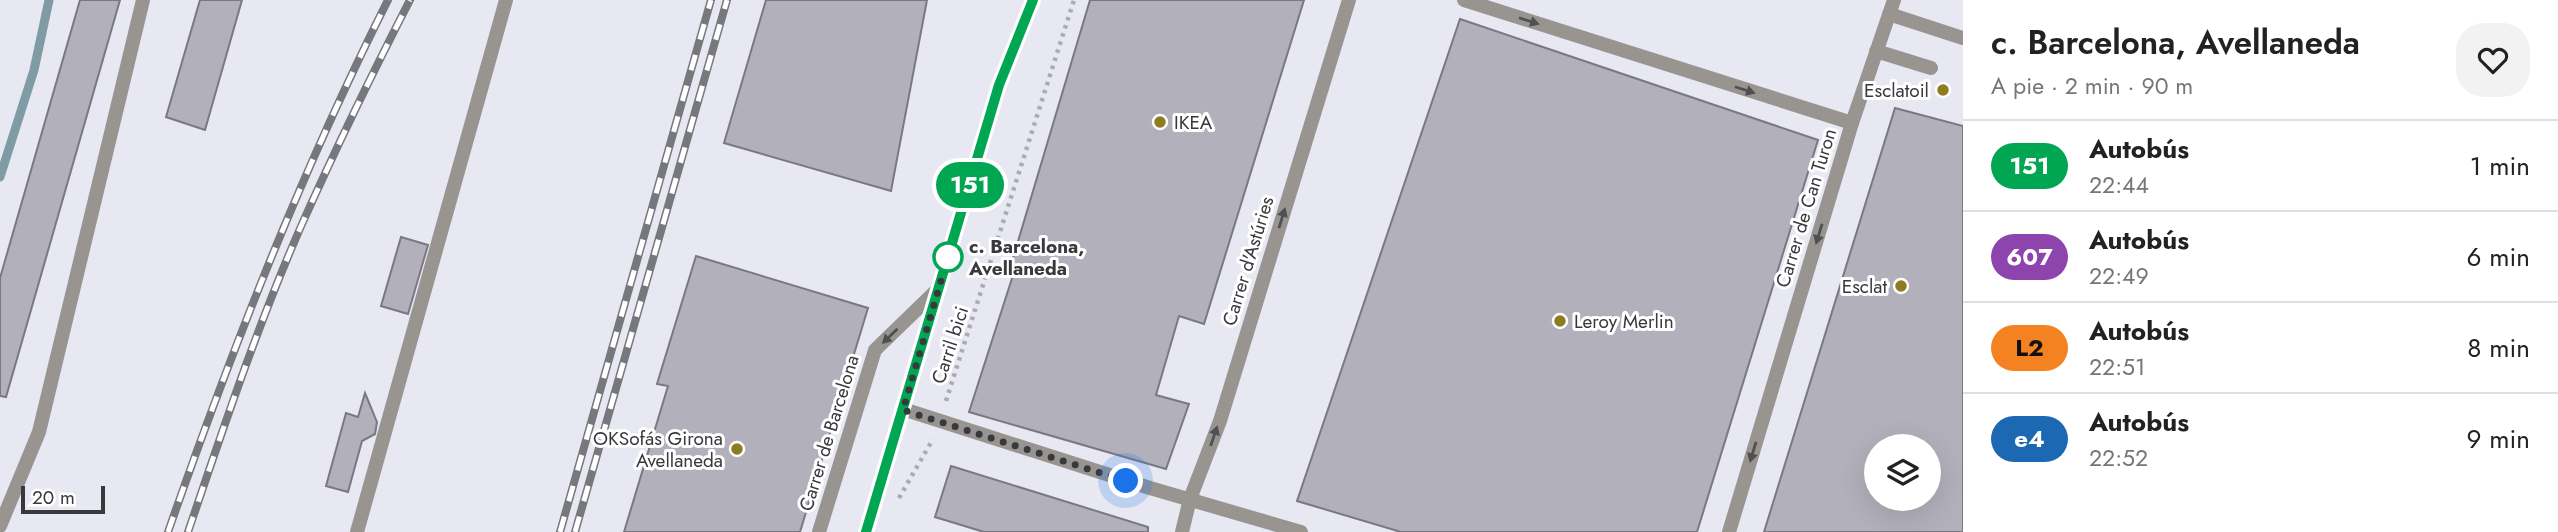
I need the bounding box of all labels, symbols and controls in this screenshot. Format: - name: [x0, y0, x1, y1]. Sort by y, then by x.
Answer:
- one-way arrow: [1518, 16, 1539, 26]
- text: c. Barcelona, Avellaneda: [1991, 19, 2360, 66]
- button: heart: [2456, 23, 2530, 97]
- text: A pie · 2 min · 90 m: [1991, 69, 2193, 103]
- place label: Esclatoil: [1864, 77, 1929, 104]
- marker: Esclatoil: [1935, 82, 1951, 98]
- one-way arrow: [1735, 85, 1756, 95]
- place label: IKEA: [1174, 109, 1213, 136]
- marker: IKEA: [1152, 114, 1168, 130]
- street label: Carrer de Can Turon: [1769, 125, 1843, 291]
- text: Autobús: [2089, 130, 2189, 168]
- text: 1 min: [2470, 147, 2530, 185]
- text: 151: [2010, 148, 2049, 183]
- line badge: 151: [930, 162, 1010, 208]
- text: 151: [950, 167, 990, 202]
- text: 22:44: [2089, 168, 2149, 202]
- street label: Carrer d'Astúries: [1216, 193, 1281, 329]
- one-way arrow: [1277, 208, 1287, 229]
- text: Autobús: [2089, 221, 2189, 259]
- one-way arrow: [1813, 224, 1823, 245]
- place label: c. Barcelona, Avellaneda: [968, 233, 1085, 282]
- text: 6 min: [2467, 238, 2530, 276]
- text: 607: [2006, 239, 2053, 274]
- marker: c. Barcelona, Avellaneda: [933, 242, 963, 272]
- text: 22:49: [2089, 259, 2149, 293]
- place label: Esclat: [1842, 273, 1887, 300]
- marker: Esclat: [1893, 278, 1909, 294]
- street label: Carril bici: [925, 303, 975, 387]
- place label: Leroy Merlin: [1574, 308, 1674, 335]
- text: Autobús: [2089, 312, 2189, 350]
- marker: Leroy Merlin: [1552, 313, 1568, 329]
- one-way arrow: [882, 327, 899, 343]
- text: 8 min: [2467, 329, 2530, 367]
- text: L2: [2015, 330, 2044, 365]
- text: 22:51: [2089, 350, 2145, 384]
- street label: Carrer de Barcelona: [792, 352, 866, 514]
- text: Autobús: [2089, 403, 2189, 441]
- text: 9 min: [2467, 420, 2530, 458]
- text: e4: [2014, 421, 2045, 456]
- place label: OKSofás Girona Avellaneda: [593, 425, 723, 474]
- one-way arrow: [1210, 425, 1220, 446]
- map controls: [1864, 434, 1941, 511]
- button: layers: [1864, 434, 1941, 511]
- marker: OKSofás Girona Avellaneda: [729, 441, 745, 457]
- text: 22:52: [2089, 441, 2148, 475]
- one-way arrow: [1747, 442, 1757, 463]
- your location: [1108, 463, 1143, 498]
- scale bar: [21, 483, 105, 515]
- text: 20 m: [32, 484, 75, 511]

